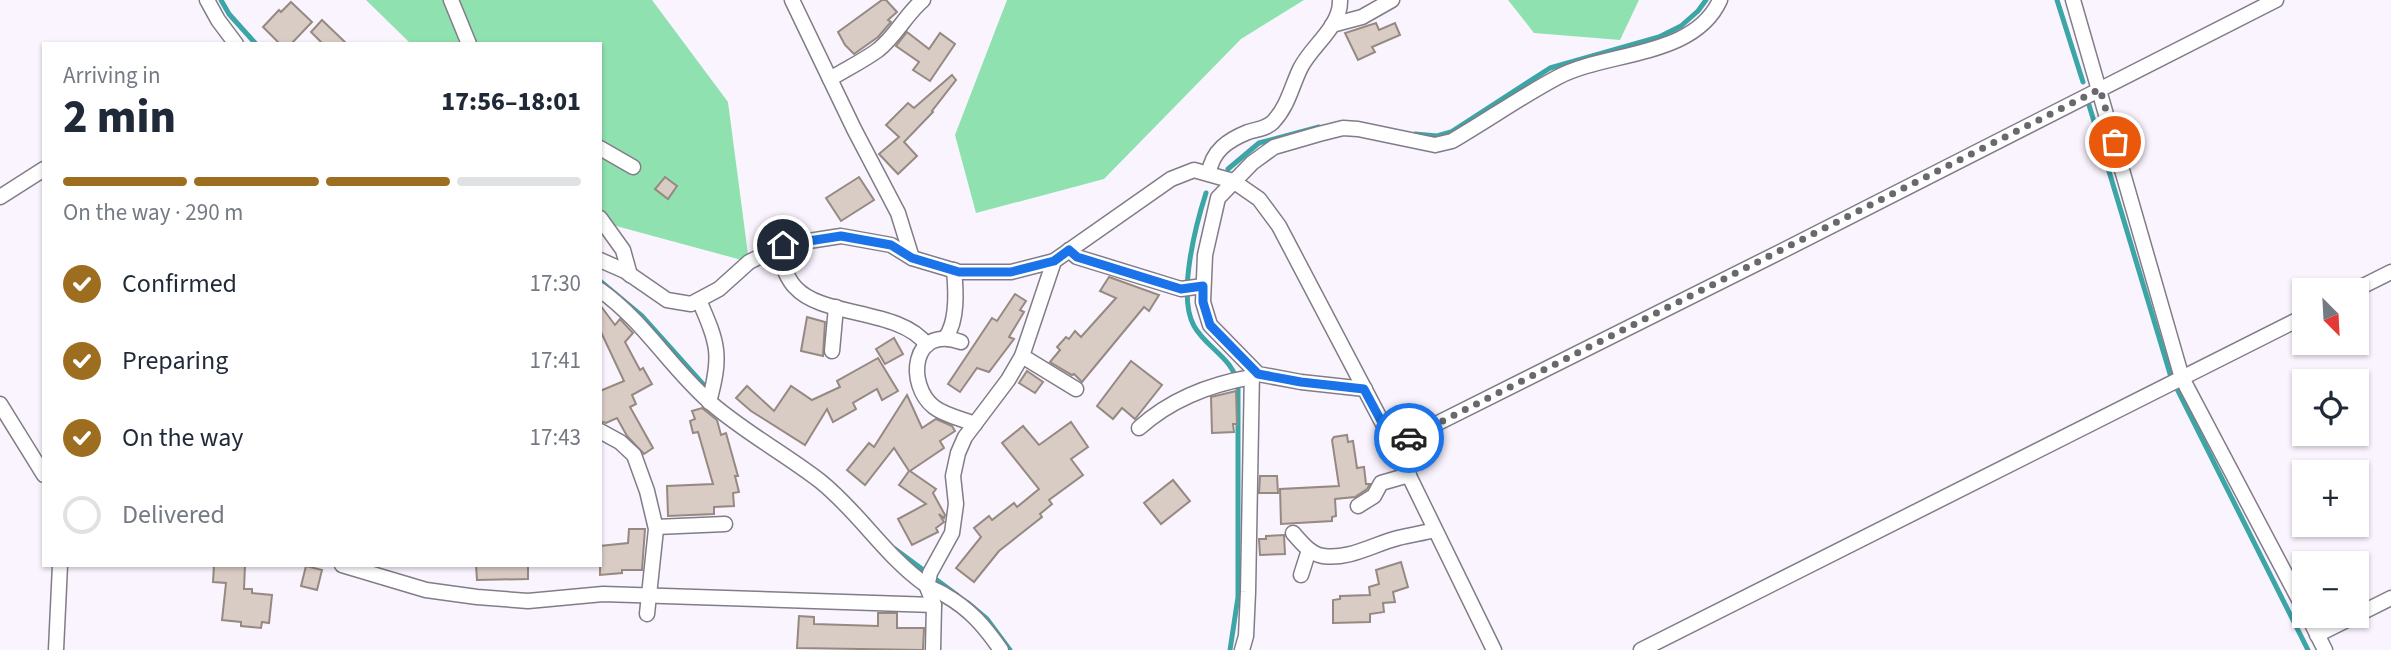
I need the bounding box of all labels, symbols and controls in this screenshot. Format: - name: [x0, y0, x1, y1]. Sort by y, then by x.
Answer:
- text: Arriving in: [63, 59, 161, 92]
- text: 17:56–18:01: [441, 83, 581, 120]
- text: 2 min: [63, 85, 176, 150]
- pin: [2085, 112, 2145, 172]
- icon: bag: [2096, 123, 2134, 161]
- text: On the way · 290 m: [63, 196, 243, 229]
- pin: [753, 215, 813, 275]
- icon: home: [764, 226, 802, 264]
- icon: check: [63, 265, 101, 303]
- text: Confirmed: [122, 265, 237, 302]
- text: 17:30: [530, 267, 581, 300]
- north arrow: [2292, 278, 2370, 355]
- map controls: [2292, 278, 2369, 628]
- icon: check: [63, 342, 101, 380]
- text: Preparing: [122, 342, 228, 379]
- text: 17:41: [530, 344, 581, 377]
- button: locate: [2292, 369, 2369, 446]
- courier: [1374, 403, 1444, 473]
- icon: check: [63, 419, 101, 457]
- text: On the way: [122, 419, 243, 456]
- icon: car: [1390, 419, 1428, 457]
- text: 17:43: [530, 421, 581, 454]
- button: +: [2292, 460, 2369, 537]
- text: Delivered: [122, 496, 225, 533]
- button: −: [2292, 551, 2369, 628]

